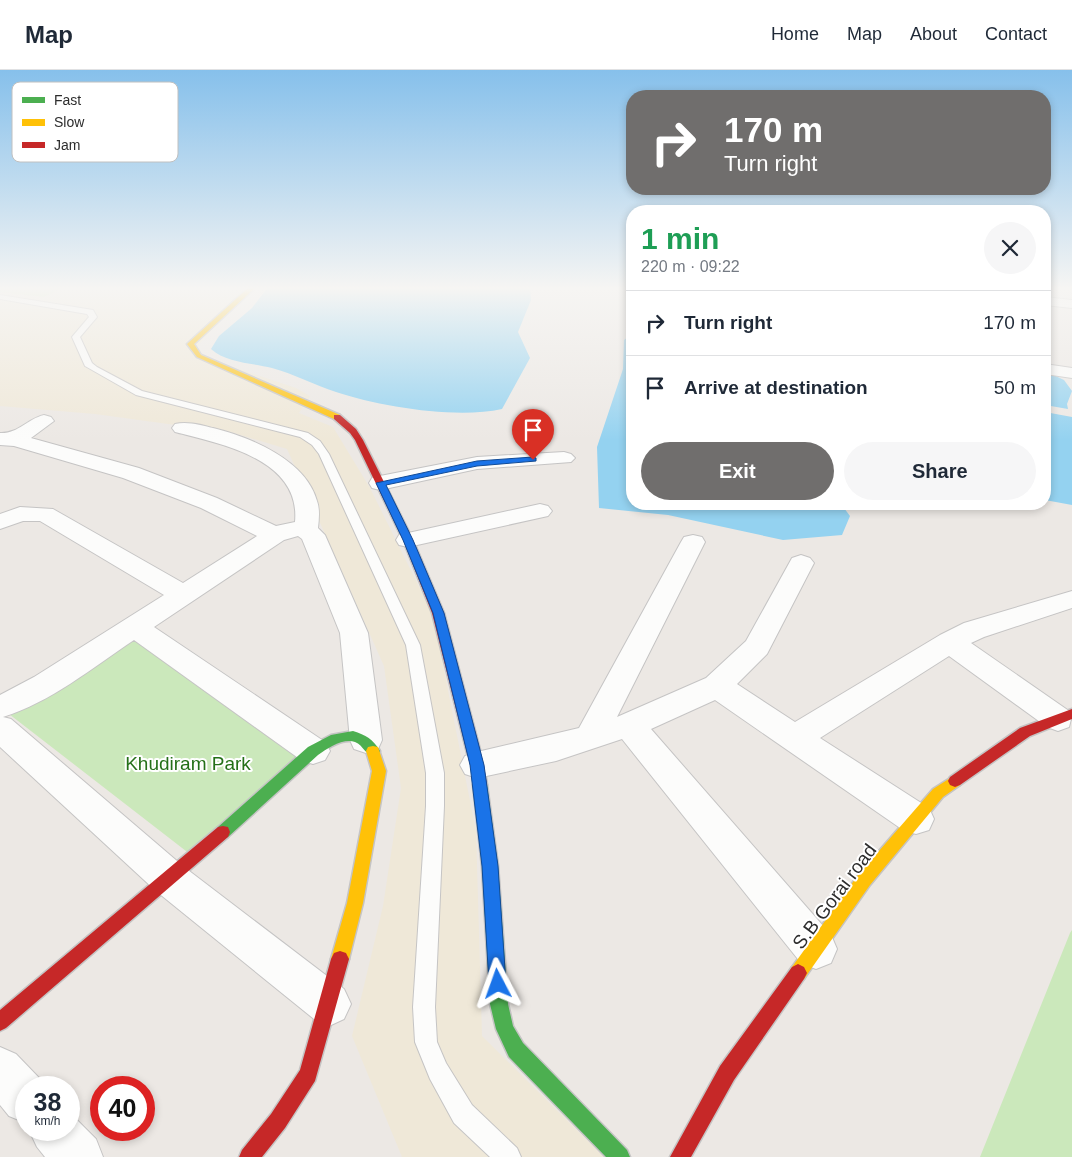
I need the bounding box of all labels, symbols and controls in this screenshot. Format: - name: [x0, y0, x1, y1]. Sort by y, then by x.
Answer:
- text: Map: [25, 21, 73, 48]
- text: Home: [771, 24, 819, 44]
- text: Map: [847, 24, 882, 44]
- text: About: [910, 24, 957, 44]
- text: Contact: [985, 24, 1047, 44]
- legend: [12, 82, 178, 162]
- text: Fast: [54, 92, 81, 108]
- icon: right: [641, 110, 706, 175]
- text: 170 m: [724, 110, 823, 149]
- text: Slow: [54, 114, 85, 130]
- text: Jam: [54, 137, 80, 153]
- text: Turn right: [724, 151, 817, 176]
- text: 1 min: [641, 222, 719, 255]
- button: close: [984, 222, 1036, 274]
- text: 220 m · 09:22: [641, 258, 740, 275]
- icon: right: [641, 309, 669, 337]
- text: Turn right: [684, 312, 772, 333]
- text: 170 m: [983, 312, 1036, 333]
- icon: arrive: [641, 374, 669, 402]
- text: Arrive at destination: [684, 377, 868, 398]
- text: 50 m: [994, 377, 1036, 398]
- pin: [512, 409, 554, 460]
- icon: arrive: [519, 416, 547, 444]
- button: Exit: [641, 442, 834, 500]
- button: Share: [844, 442, 1036, 500]
- park label: Khudiram Park: [125, 753, 251, 774]
- street label: S.B Gorai road: [788, 840, 881, 953]
- position arrow: [471, 957, 523, 1009]
- speed limit sign: 40: [90, 1076, 155, 1141]
- text: 38: [34, 1088, 61, 1116]
- text: km/h: [34, 1114, 61, 1128]

